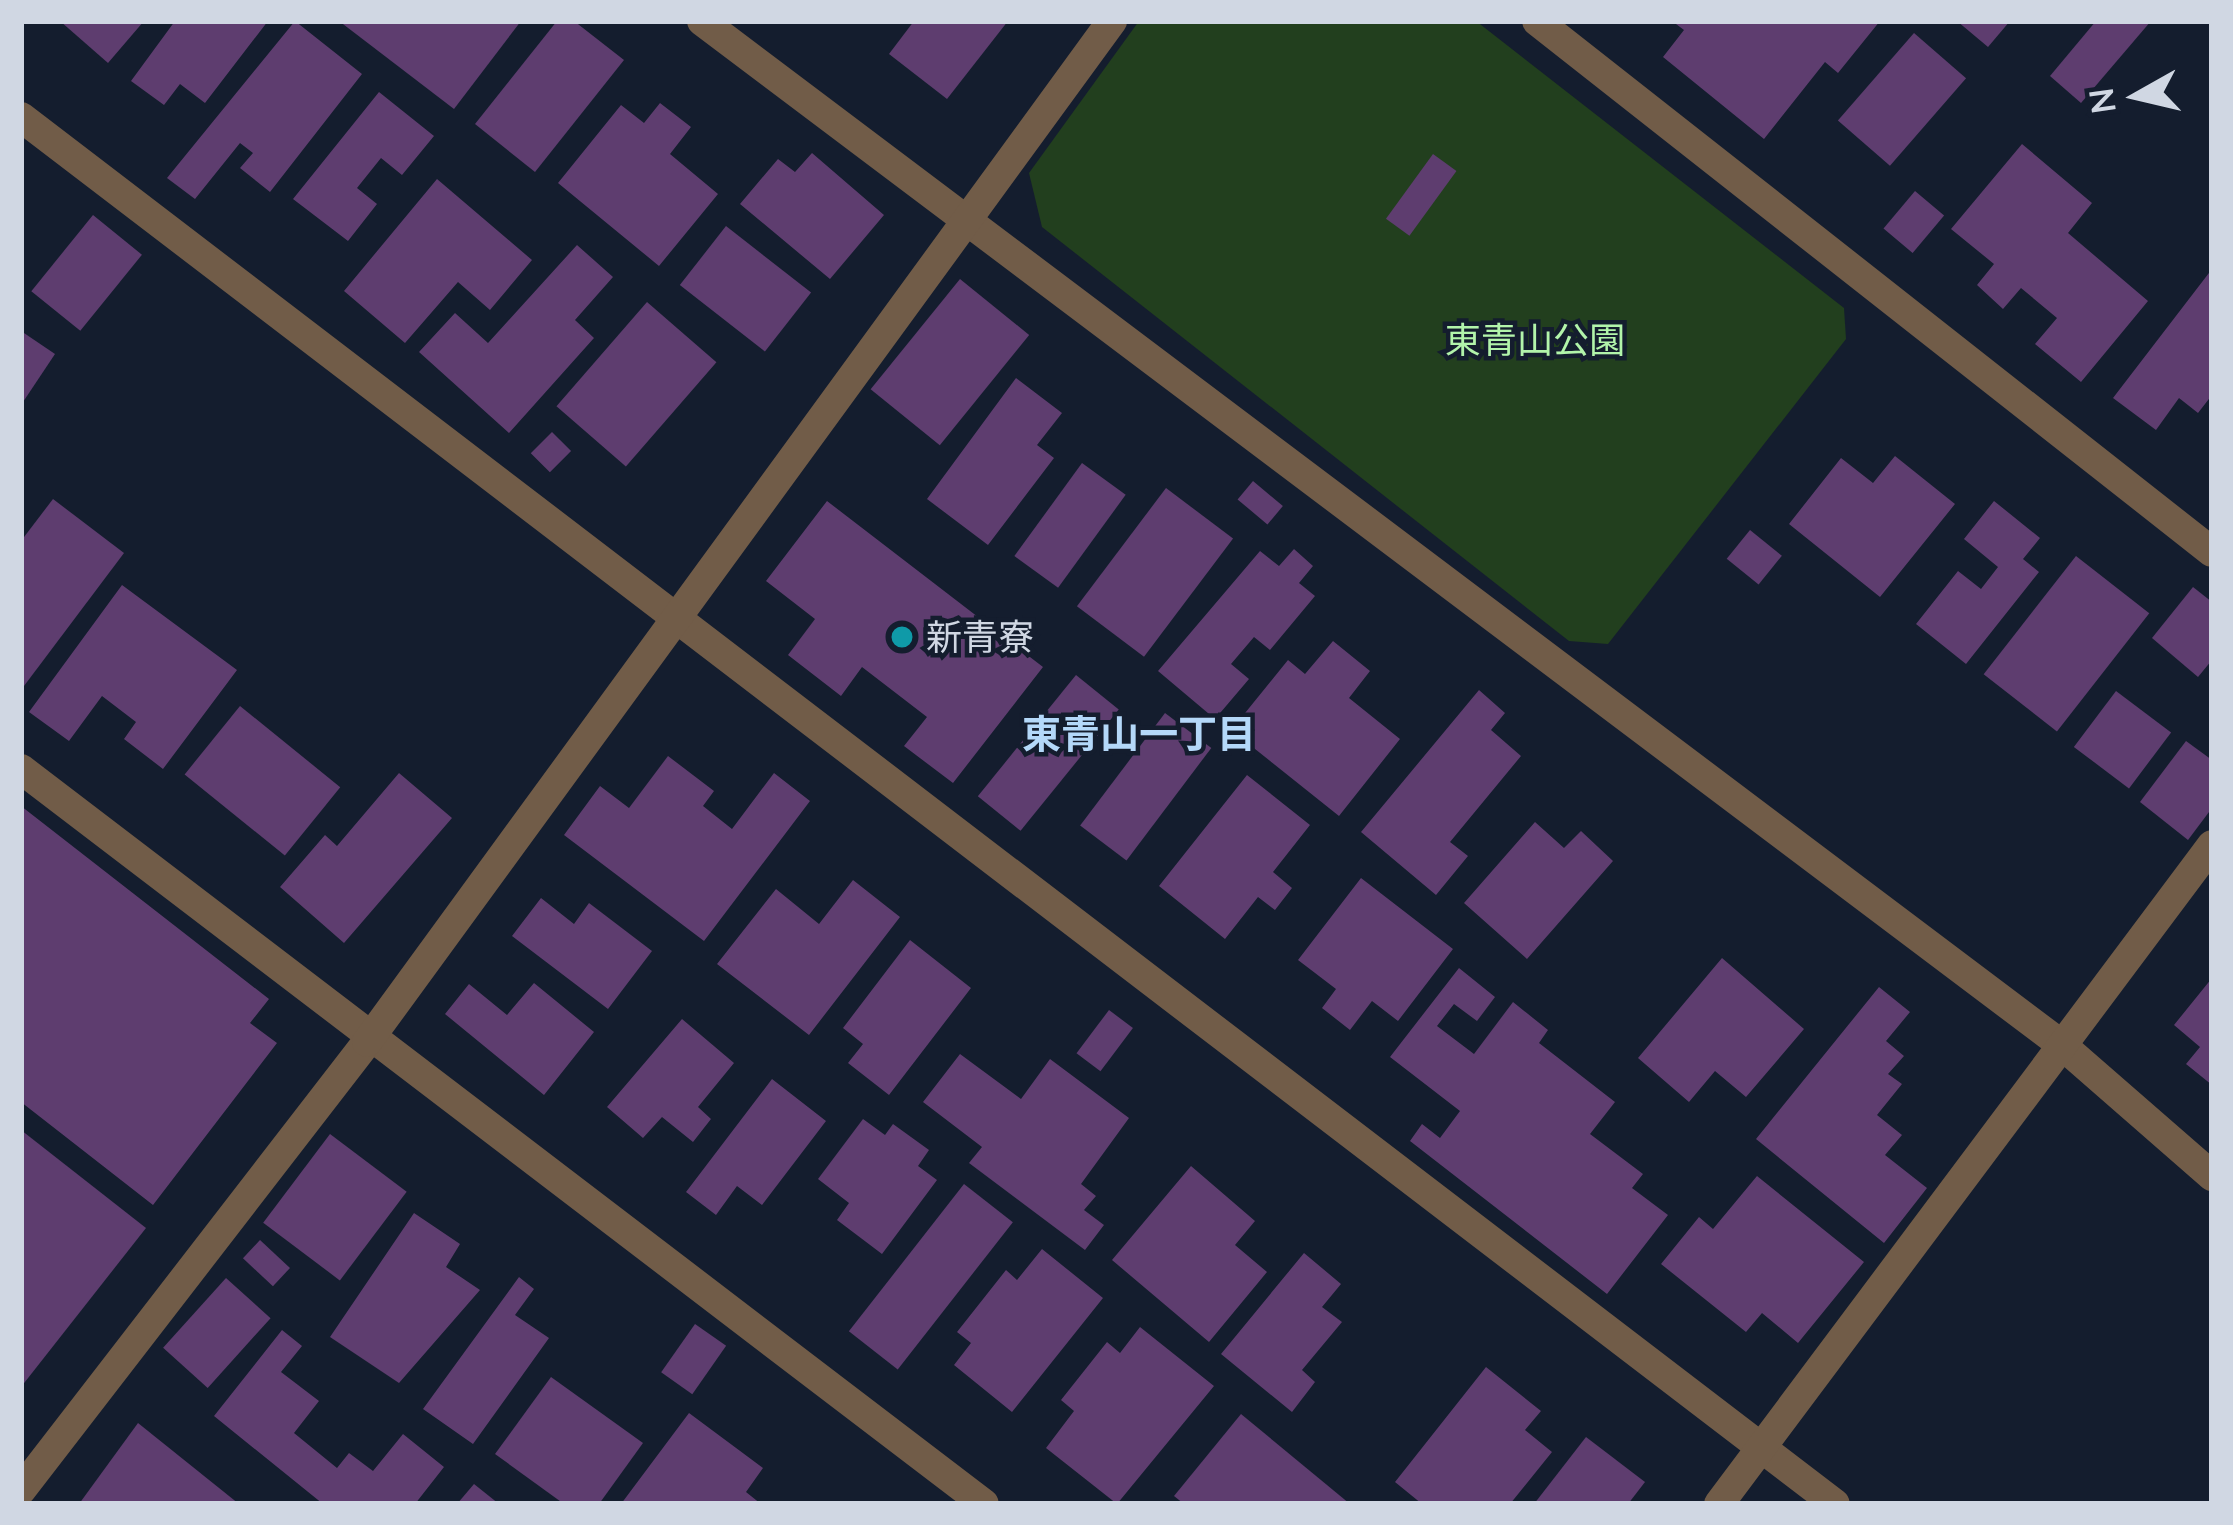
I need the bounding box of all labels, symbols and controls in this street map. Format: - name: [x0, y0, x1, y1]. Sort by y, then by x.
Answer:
- north arrow: [2077, 36, 2197, 156]
- text: N: [2080, 86, 2123, 116]
- park label: 東青山公園: [1445, 318, 1625, 362]
- place label: 新青寮: [926, 615, 1034, 659]
- marker: 新青寮: [889, 624, 915, 650]
- district label: 東青山一丁目: [1022, 710, 1256, 756]

